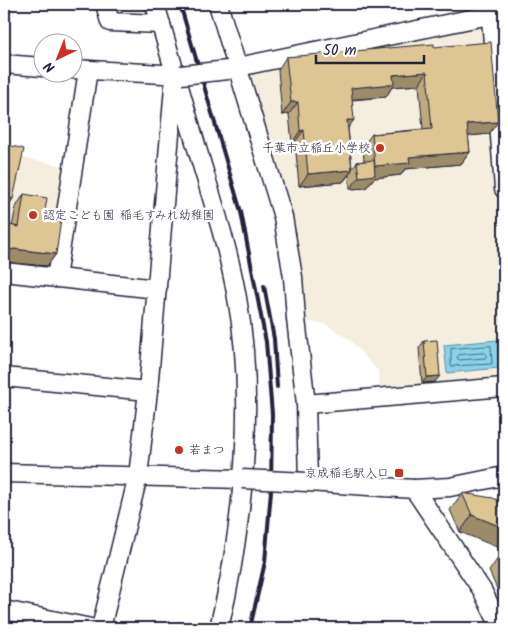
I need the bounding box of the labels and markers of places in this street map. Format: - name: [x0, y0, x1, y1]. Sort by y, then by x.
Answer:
- place label: 千葉市立稲丘小学校: [262, 139, 370, 158]
- marker: 千葉市立稲丘小学校: [374, 142, 386, 154]
- place label: 認定こども園 稲毛すみれ幼稚園: [43, 206, 215, 225]
- marker: 認定こども園 稲毛すみれ幼稚園: [27, 209, 39, 221]
- place label: 若まつ: [189, 441, 225, 460]
- marker: 若まつ: [173, 444, 185, 456]
- place label: 京成稲毛駅入口: [305, 464, 389, 483]
- marker: 京成稲毛駅入口: [393, 467, 405, 479]

